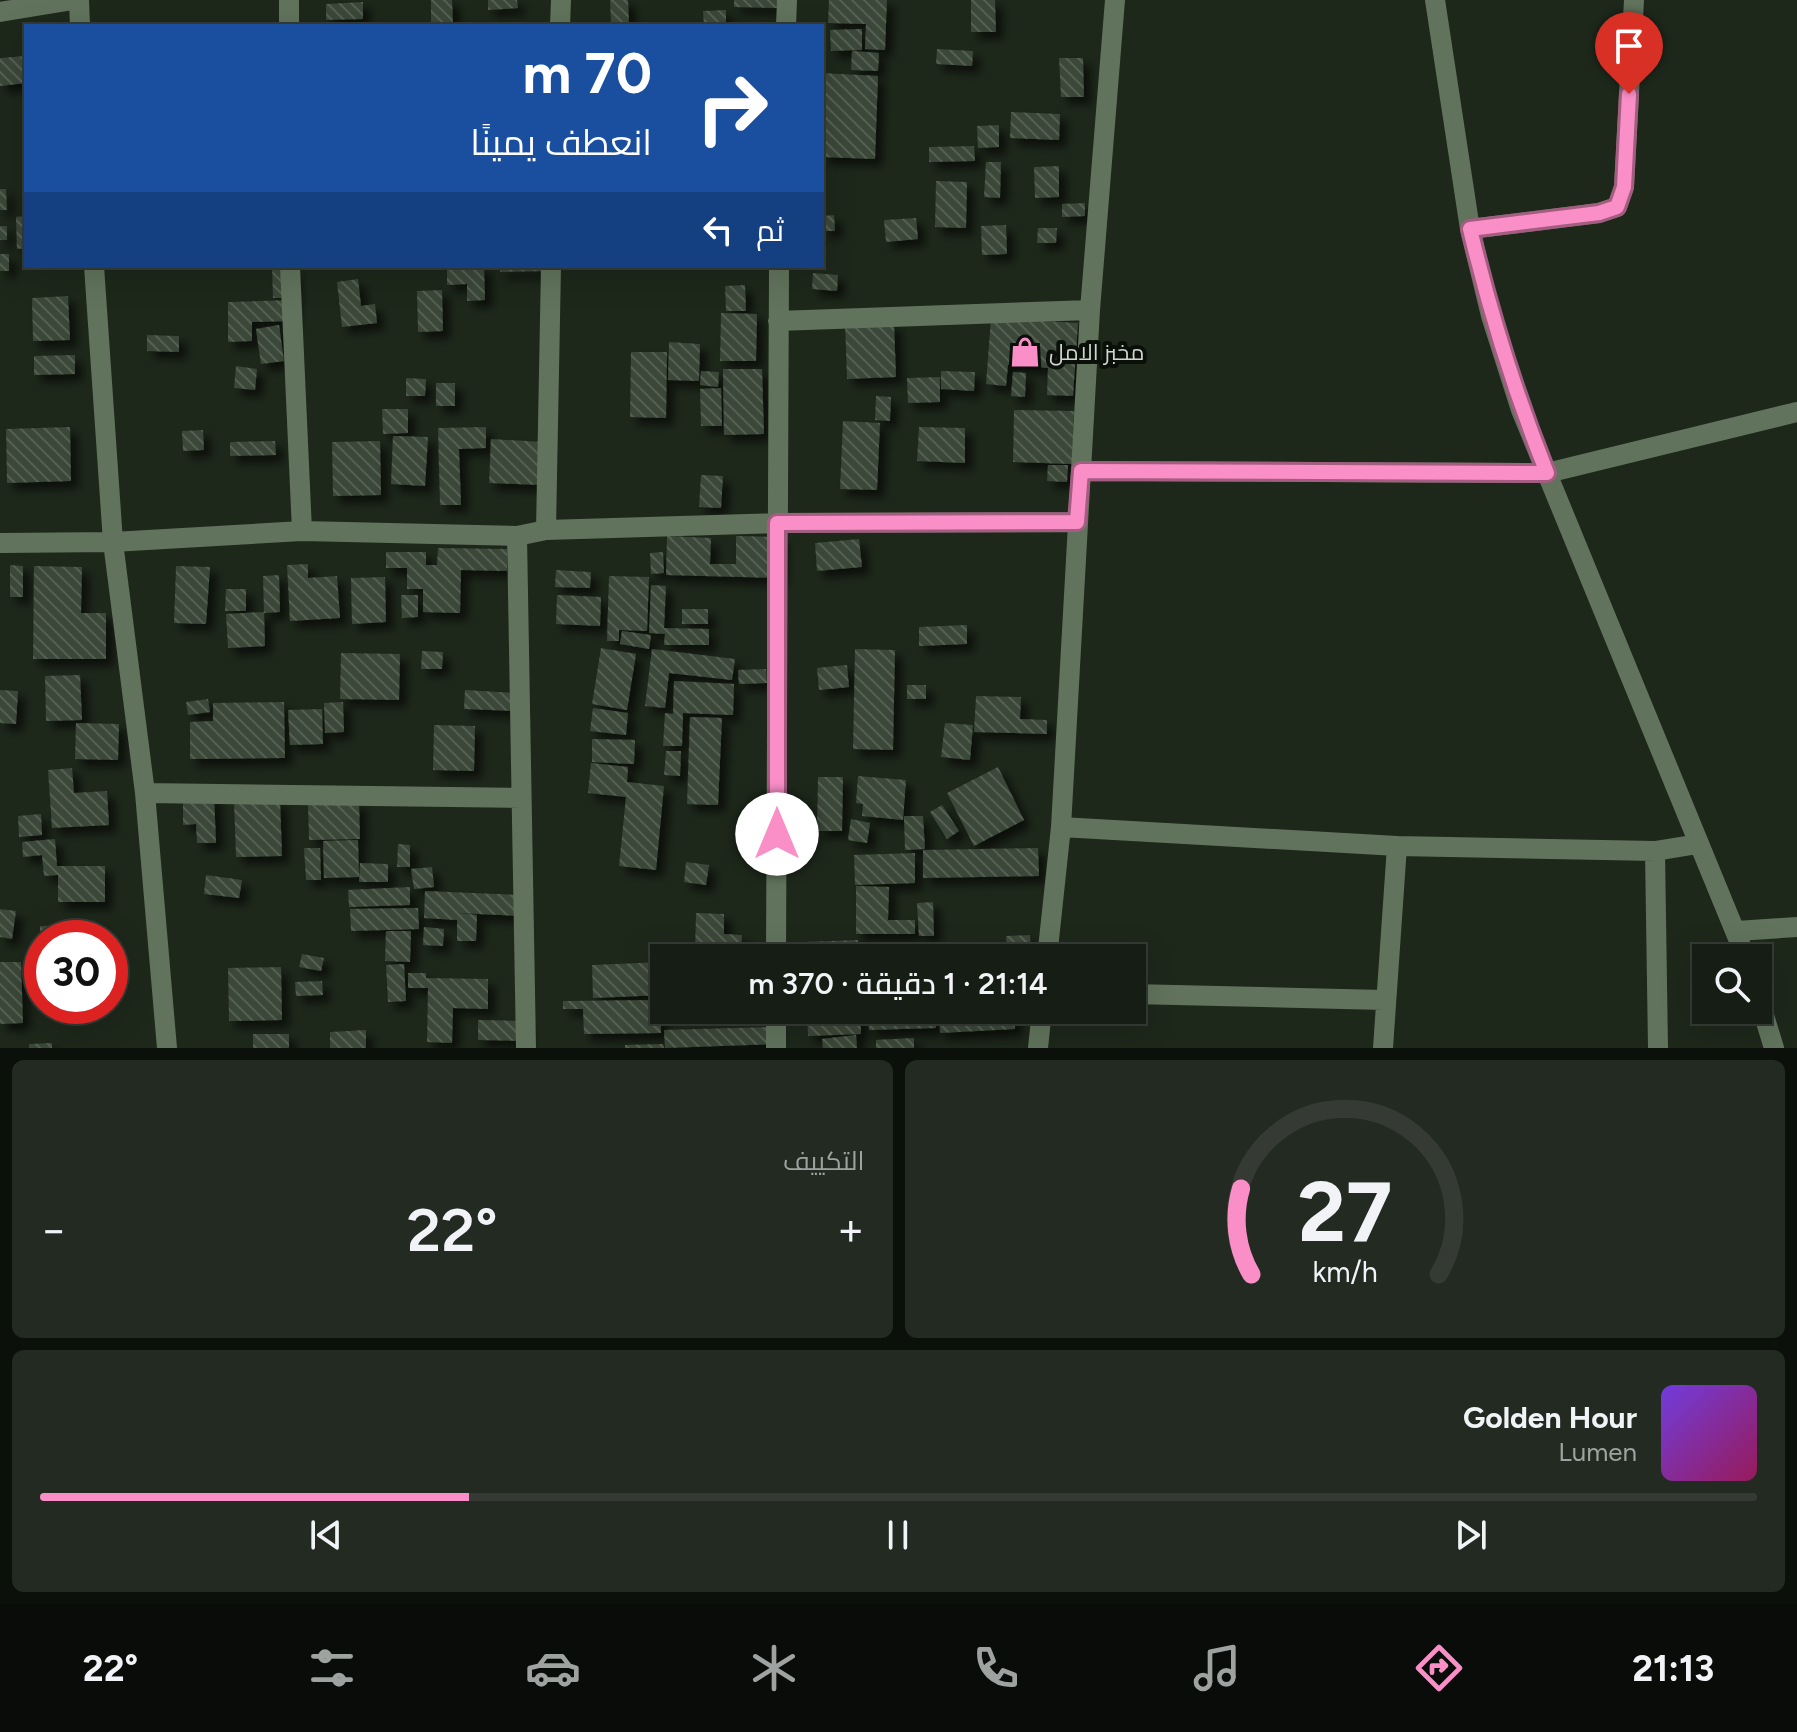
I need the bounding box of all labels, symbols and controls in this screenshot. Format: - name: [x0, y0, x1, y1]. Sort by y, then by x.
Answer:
- pin: [1595, 12, 1663, 94]
- icon: arrive: [1607, 24, 1651, 68]
- text: 70 m: [522, 40, 652, 107]
- icon: right: [680, 56, 784, 160]
- text: انعطف يمينًا: [470, 121, 652, 164]
- icon: left: [696, 208, 740, 252]
- text: ثم: [756, 212, 784, 249]
- shop icon: مخبز الامل: [1008, 335, 1042, 369]
- place label: مخبز الامل: [1049, 339, 1144, 366]
- position arrow: [735, 792, 819, 876]
- speed limit sign: 30: [24, 920, 128, 1024]
- map controls: [1692, 944, 1772, 1024]
- button: search: [1692, 944, 1772, 1024]
- text: 21:14 · 1 دقيقة · 370 m: [748, 965, 1048, 1002]
- text: التكييف: [783, 1145, 865, 1177]
- text: 27: [1298, 1162, 1392, 1262]
- text: 22°: [407, 1194, 498, 1266]
- text: −: [40, 1203, 67, 1256]
- text: +: [837, 1203, 865, 1256]
- text: km/h: [1312, 1255, 1377, 1289]
- text: Golden Hour: [1463, 1399, 1637, 1436]
- text: Lumen: [1558, 1436, 1637, 1468]
- icon: previous: [304, 1513, 348, 1557]
- icon: pause: [876, 1513, 920, 1557]
- icon: next: [1449, 1513, 1493, 1557]
- icon: filters: [304, 1640, 360, 1696]
- icon: car: [525, 1640, 581, 1696]
- icon: climate: [746, 1640, 802, 1696]
- icon: phone: [968, 1640, 1024, 1696]
- icon: music: [1189, 1640, 1245, 1696]
- icon: directions: [1411, 1640, 1467, 1696]
- text: 22°: [83, 1647, 138, 1690]
- text: 21:13: [1632, 1647, 1714, 1690]

